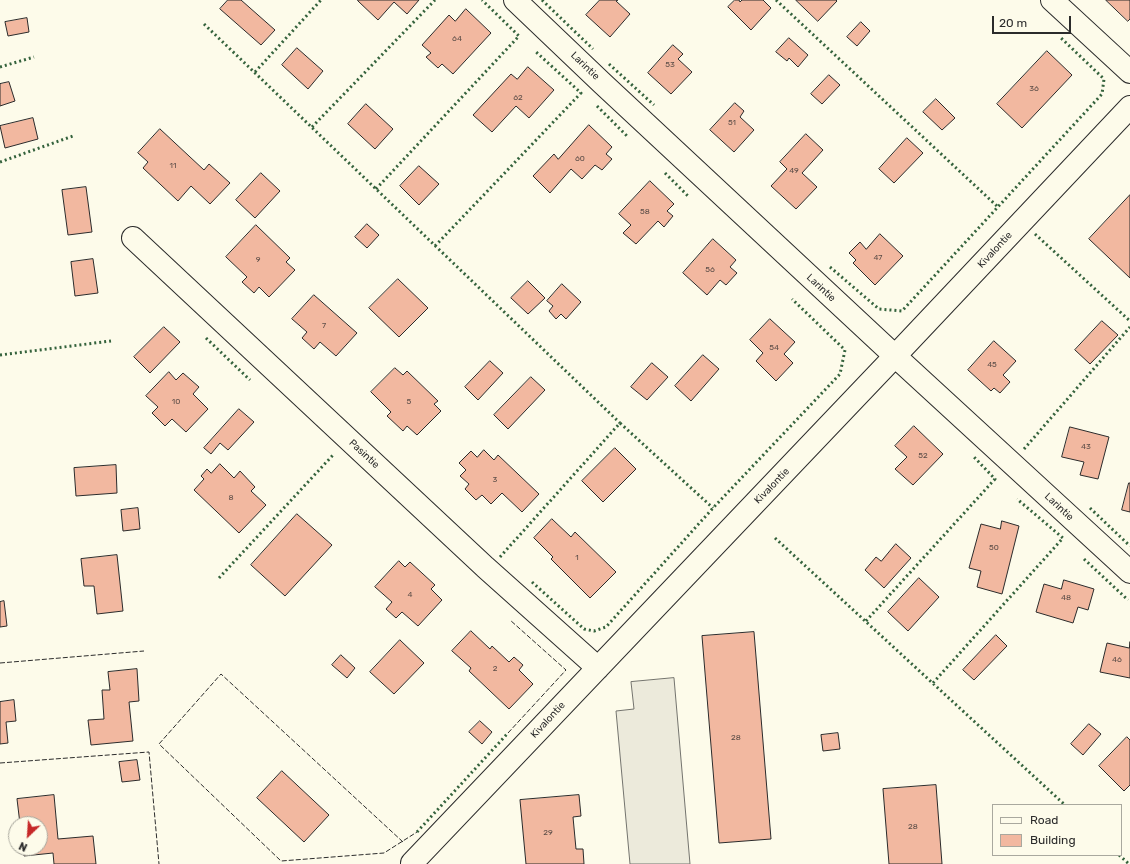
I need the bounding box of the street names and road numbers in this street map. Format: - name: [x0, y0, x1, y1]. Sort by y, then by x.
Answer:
- street label: Larintie: [568, 49, 602, 83]
- street label: Kivalontie: [975, 229, 1015, 271]
- street label: Larintie: [804, 272, 838, 304]
- street label: Pasintie: [346, 437, 382, 471]
- street label: Kivalontie: [752, 466, 792, 506]
- street label: Larintie: [1042, 491, 1076, 523]
- street label: Kivalontie: [528, 699, 568, 741]

